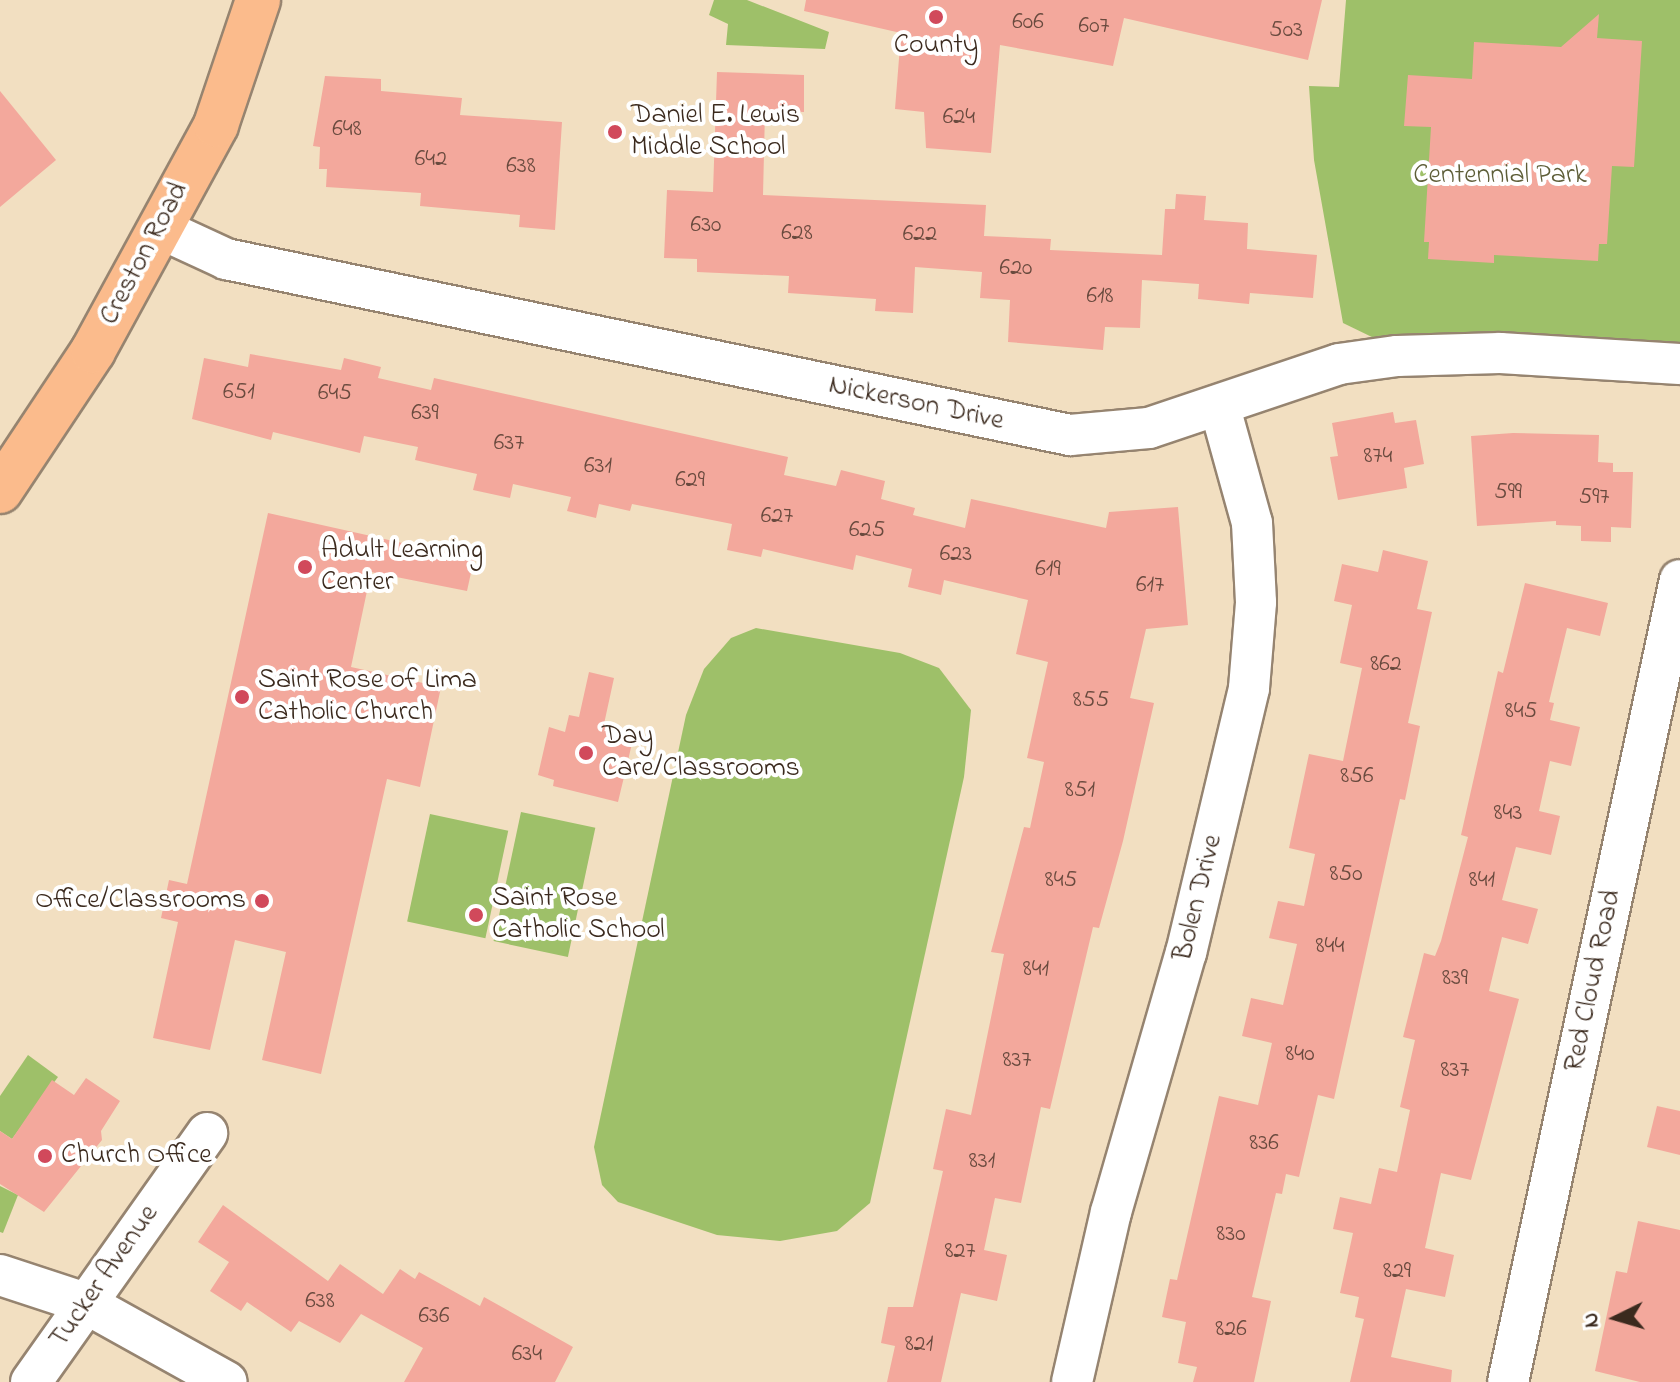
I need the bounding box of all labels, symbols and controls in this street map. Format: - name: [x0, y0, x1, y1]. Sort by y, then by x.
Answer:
- marker: County: [927, 8, 945, 26]
- house number: 606: [1012, 9, 1044, 37]
- house number: 607: [1079, 13, 1109, 41]
- house number: 503: [1269, 17, 1303, 45]
- place label: County: [894, 29, 978, 63]
- place label: Daniel E. Lewis Middle School: [631, 99, 800, 165]
- house number: 624: [943, 104, 975, 132]
- house number: 648: [332, 116, 362, 144]
- marker: Daniel E. Lewis Middle School: [606, 123, 624, 141]
- house number: 642: [415, 146, 447, 174]
- house number: 638: [506, 153, 536, 181]
- park label: Centennial Park: [1413, 159, 1587, 193]
- street label: Creston Road: [93, 177, 197, 331]
- house number: 630: [691, 212, 721, 240]
- house number: 628: [781, 220, 813, 248]
- house number: 622: [903, 221, 937, 249]
- house number: 620: [1000, 255, 1032, 283]
- house number: 618: [1086, 283, 1114, 311]
- street label: Nickerson Drive: [825, 369, 1007, 439]
- house number: 651: [223, 379, 255, 407]
- house number: 645: [318, 380, 352, 408]
- house number: 639: [411, 400, 439, 428]
- house number: 637: [494, 430, 524, 458]
- house number: 874: [1364, 443, 1392, 471]
- house number: 631: [584, 453, 612, 481]
- house number: 629: [675, 467, 705, 495]
- house number: 599: [1494, 479, 1522, 507]
- house number: 597: [1579, 484, 1609, 512]
- house number: 627: [761, 503, 793, 531]
- house number: 625: [849, 517, 885, 545]
- place label: Adult Learning Center: [321, 534, 483, 600]
- house number: 623: [940, 541, 972, 569]
- house number: 619: [1035, 556, 1061, 584]
- marker: Adult Learning Center: [296, 558, 314, 576]
- house number: 617: [1136, 572, 1164, 600]
- house number: 862: [1370, 651, 1402, 679]
- place label: Saint Rose of Lima Catholic Church: [258, 664, 477, 730]
- house number: 855: [1073, 687, 1109, 715]
- marker: Saint Rose of Lima Catholic Church: [233, 688, 251, 706]
- house number: 845: [1505, 698, 1537, 726]
- place label: Day Care/Classrooms: [602, 720, 800, 786]
- marker: Day Care/Classrooms: [577, 744, 595, 762]
- house number: 856: [1340, 763, 1374, 791]
- house number: 851: [1065, 777, 1095, 805]
- house number: 843: [1494, 800, 1522, 828]
- street label: Bolen Drive: [1167, 831, 1231, 965]
- house number: 850: [1329, 861, 1363, 889]
- house number: 845: [1045, 867, 1077, 895]
- house number: 841: [1469, 867, 1495, 895]
- place label: Saint Rose Catholic School: [492, 882, 665, 948]
- place label: Office/Classrooms: [35, 884, 246, 918]
- street label: Red Cloud Road: [1558, 887, 1630, 1075]
- marker: Office/Classrooms: [253, 892, 271, 910]
- marker: Saint Rose Catholic School: [467, 906, 485, 924]
- house number: 844: [1316, 933, 1344, 961]
- house number: 841: [1023, 956, 1049, 984]
- house number: 839: [1442, 965, 1468, 993]
- house number: 840: [1285, 1041, 1315, 1069]
- house number: 837: [1003, 1047, 1031, 1075]
- house number: 837: [1441, 1057, 1469, 1085]
- house number: 836: [1249, 1130, 1279, 1158]
- place label: Church Office: [61, 1139, 212, 1173]
- marker: Church Office: [36, 1147, 54, 1165]
- house number: 831: [969, 1148, 995, 1176]
- street label: Tucker Avenue: [43, 1199, 167, 1355]
- house number: 830: [1216, 1221, 1246, 1249]
- house number: 827: [945, 1238, 975, 1266]
- house number: 829: [1383, 1258, 1411, 1286]
- north arrow: [1576, 1278, 1656, 1358]
- house number: 638: [305, 1288, 335, 1316]
- house number: 636: [418, 1303, 450, 1331]
- text: N: [1576, 1311, 1609, 1329]
- house number: 826: [1215, 1316, 1247, 1344]
- house number: 821: [905, 1331, 933, 1359]
- house number: 634: [512, 1341, 542, 1369]

